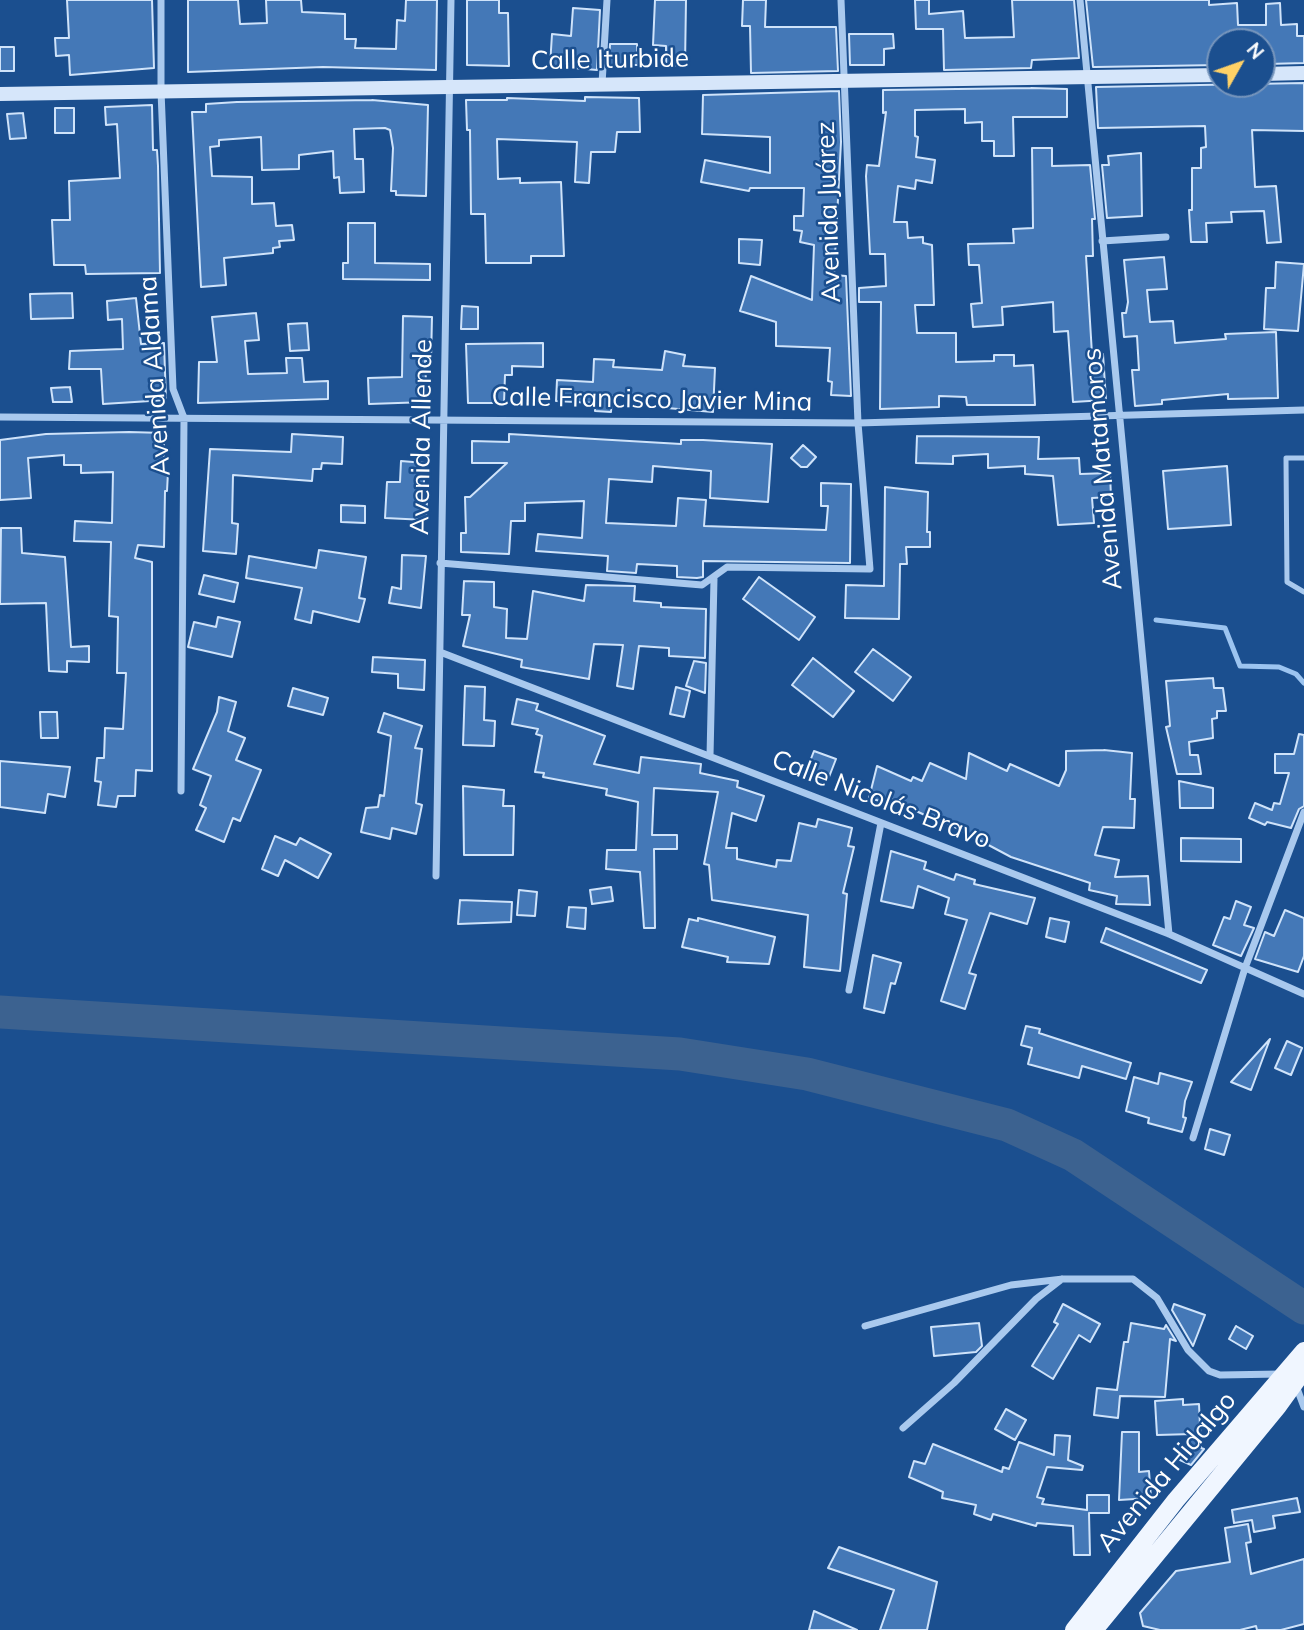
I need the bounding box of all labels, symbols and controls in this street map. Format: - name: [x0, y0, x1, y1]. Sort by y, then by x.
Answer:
- north arrow: [1206, 28, 1276, 98]
- text: N: [1242, 38, 1269, 64]
- street label: Calle Iturbide: [531, 43, 689, 77]
- street label: Avenida Juárez: [810, 121, 848, 303]
- street label: Avenida Aldama: [132, 275, 178, 477]
- street label: Avenida Allende: [405, 339, 439, 535]
- street label: Avenida Matamoros: [1077, 347, 1129, 591]
- street label: Calle Francisco Javier Mina: [491, 382, 813, 418]
- street label: Calle Nicolás Bravo: [767, 744, 995, 856]
- street label: Avenida Hidalgo: [1091, 1386, 1243, 1558]

